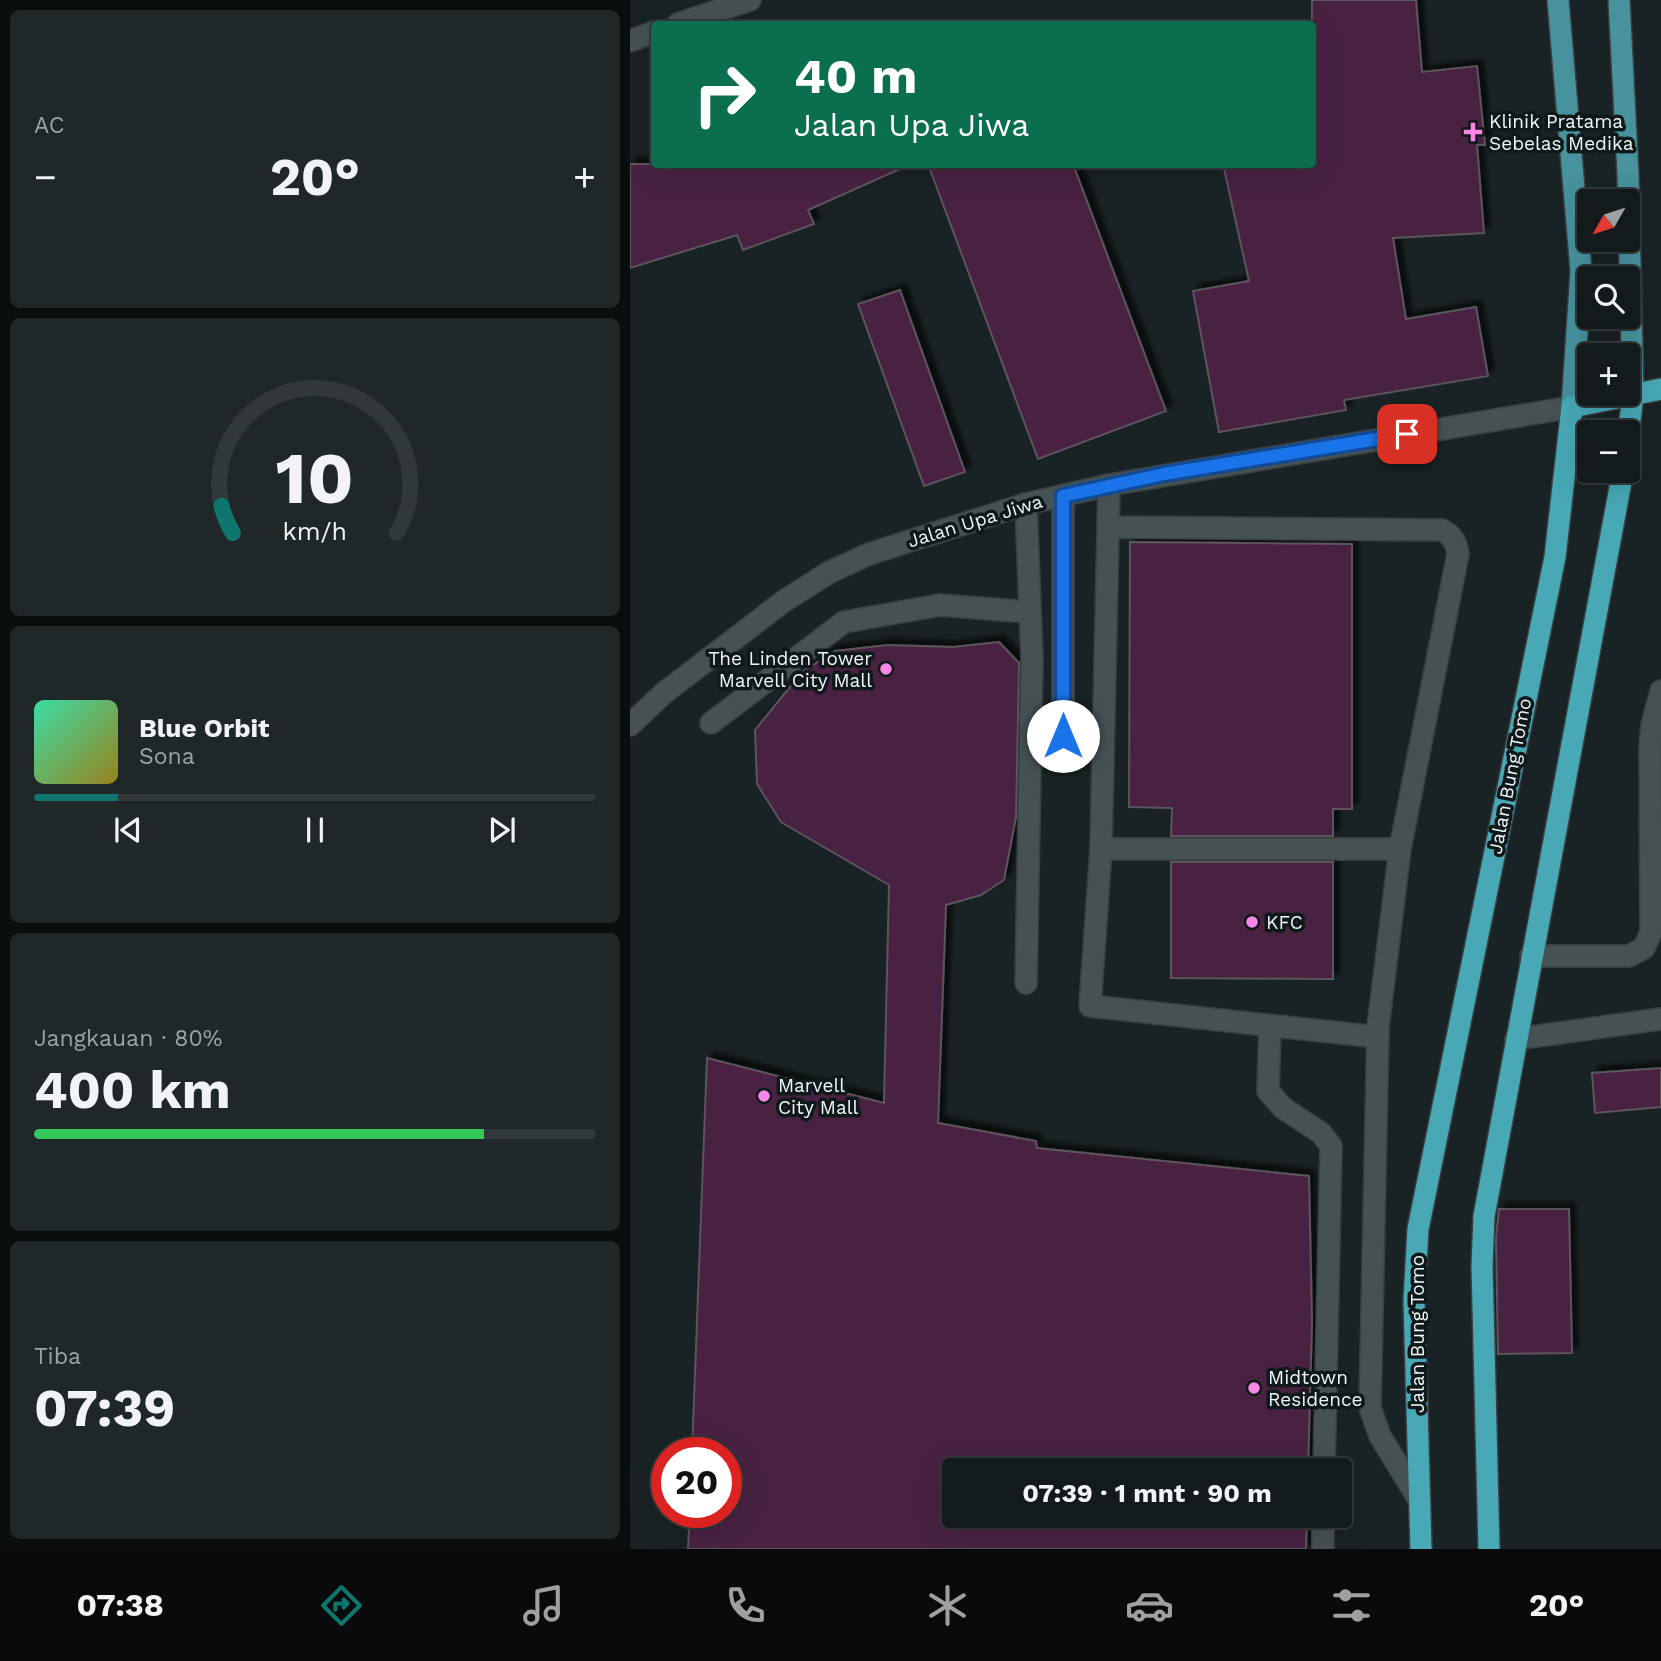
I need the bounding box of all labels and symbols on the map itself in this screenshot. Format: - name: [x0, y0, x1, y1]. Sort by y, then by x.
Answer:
- place label: Klinik Pratama Sebelas Medika: [1489, 110, 1634, 155]
- marker: Klinik Pratama Sebelas Medika: [1463, 122, 1483, 142]
- north arrow: [1577, 189, 1640, 252]
- pin: [1377, 404, 1437, 464]
- street label: Jalan Upa Jiwa: [905, 490, 1045, 552]
- place label: The Linden Tower Marvell City Mall: [708, 647, 872, 692]
- marker: The Linden Tower Marvell City Mall: [878, 661, 894, 677]
- street label: Jalan Bung Tomo: [1484, 696, 1536, 856]
- position arrow: [1026, 699, 1100, 773]
- place label: KFC: [1266, 911, 1303, 934]
- marker: KFC: [1244, 914, 1260, 930]
- place label: Marvell City Mall: [778, 1074, 859, 1119]
- marker: Marvell City Mall: [756, 1088, 772, 1104]
- street label: Jalan Bung Tomo: [1406, 1255, 1429, 1413]
- place label: Midtown Residence: [1268, 1366, 1363, 1411]
- marker: Midtown Residence: [1246, 1380, 1262, 1396]
- speed limit sign: 20: [651, 1437, 742, 1528]

